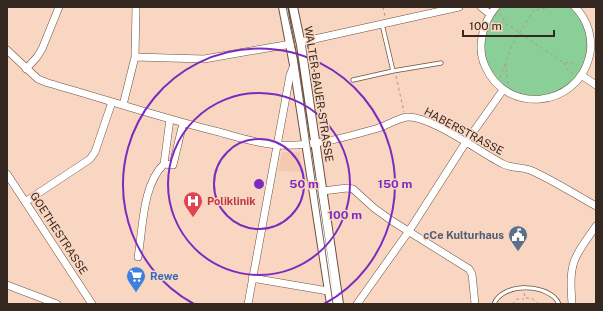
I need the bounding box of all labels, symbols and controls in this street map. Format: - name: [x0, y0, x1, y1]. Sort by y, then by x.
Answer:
- scale bar: [463, 12, 554, 38]
- text: 100 m: [469, 19, 502, 33]
- street label: WALTER-BAUER-STRASSE: [302, 25, 336, 163]
- street label: HABERSTRASSE: [422, 105, 506, 157]
- centre of rings: [252, 177, 266, 191]
- text: 50 m: [289, 177, 319, 191]
- text: 150 m: [378, 177, 412, 191]
- street label: GOETHESTRASSE: [28, 190, 90, 276]
- hospital icon: Poliklinik: [182, 190, 204, 218]
- place label: Poliklinik: [207, 195, 256, 207]
- text: 100 m: [328, 208, 362, 222]
- public building icon: cCe Kulturhaus: [507, 224, 529, 252]
- place label: cCe Kulturhaus: [423, 229, 504, 241]
- supermarket icon: Rewe: [125, 265, 147, 293]
- place label: Rewe: [150, 270, 179, 282]

